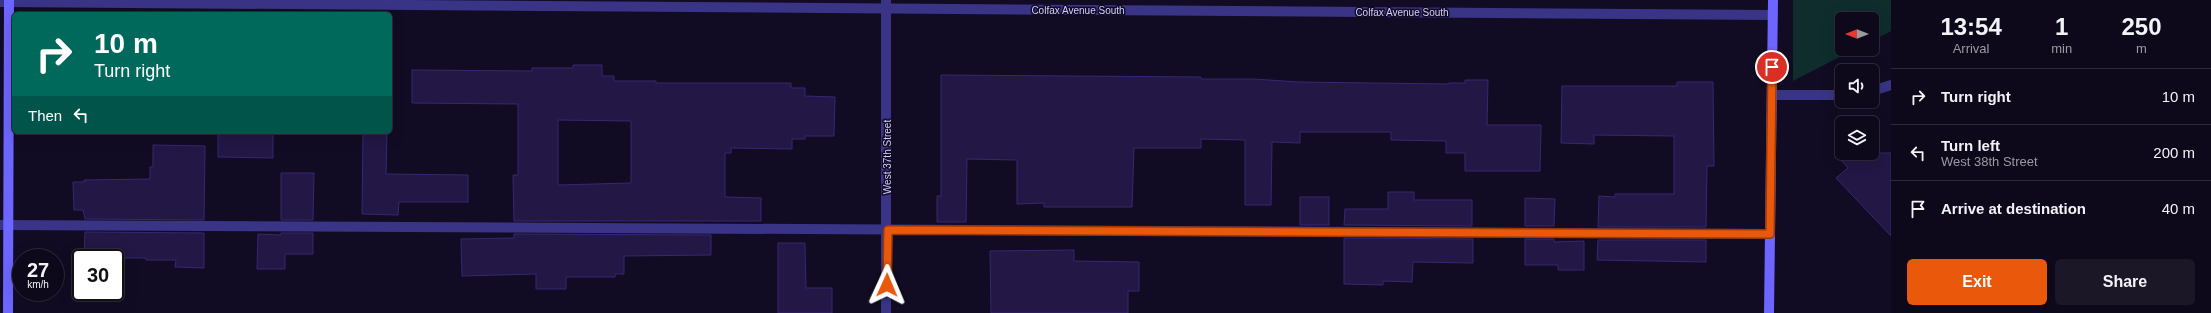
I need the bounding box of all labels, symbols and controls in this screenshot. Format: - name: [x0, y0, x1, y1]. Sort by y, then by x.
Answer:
- street label: Colfax Avenue South: [1031, 5, 1125, 16]
- street label: Colfax Avenue South: [1355, 7, 1449, 18]
- north arrow: [1835, 12, 1879, 56]
- map controls: [1835, 12, 1879, 160]
- text: 13:54: [1940, 13, 2002, 40]
- text: 1: [2055, 13, 2068, 40]
- text: 250: [2122, 13, 2162, 40]
- icon: right: [28, 28, 80, 80]
- text: 10 m: [94, 28, 158, 59]
- text: Arrival: [1953, 41, 1990, 56]
- text: min: [2051, 41, 2072, 56]
- text: m: [2136, 41, 2147, 56]
- pin: [1755, 50, 1789, 84]
- icon: arrive: [1761, 56, 1783, 78]
- text: Turn right: [94, 61, 170, 81]
- button: sound: [1835, 64, 1879, 108]
- icon: right: [1907, 86, 1929, 108]
- text: Turn right: [1941, 88, 2011, 105]
- text: 10 m: [2162, 88, 2195, 105]
- icon: left: [70, 104, 92, 126]
- text: Then: [28, 107, 62, 124]
- button: layers: [1835, 116, 1879, 160]
- street label: West 37th Street: [882, 120, 893, 194]
- text: Turn left: [1941, 137, 2000, 154]
- icon: left: [1907, 142, 1929, 164]
- text: 200 m: [2153, 144, 2195, 161]
- text: West 38th Street: [1941, 154, 2038, 169]
- icon: arrive: [1907, 198, 1929, 220]
- text: Arrive at destination: [1941, 200, 2086, 217]
- text: 40 m: [2162, 200, 2195, 217]
- speed limit sign: 30: [72, 249, 124, 301]
- text: 27: [27, 259, 49, 281]
- button: Exit: [1907, 259, 2047, 305]
- button: Share: [2055, 259, 2195, 305]
- position arrow: [866, 264, 908, 306]
- text: km/h: [27, 279, 49, 290]

